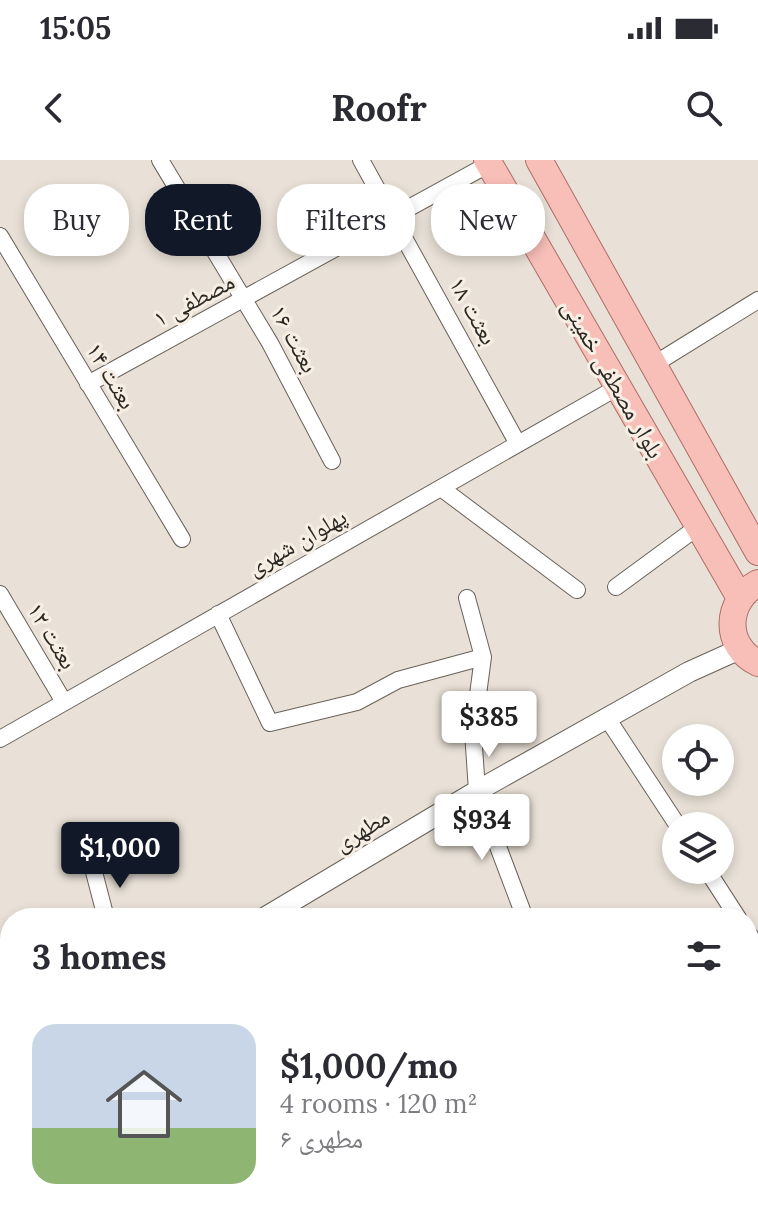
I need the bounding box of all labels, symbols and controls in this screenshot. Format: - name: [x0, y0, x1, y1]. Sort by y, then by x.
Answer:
- text: 15:05: [40, 9, 111, 47]
- text: Roofr: [331, 85, 427, 131]
- icon: back: [32, 86, 76, 130]
- icon: search: [682, 86, 726, 130]
- chip: Buy: [24, 184, 129, 256]
- chip: Rent: [145, 184, 261, 256]
- chip: Filters: [277, 184, 415, 256]
- chip: New: [431, 184, 545, 256]
- street label: مصطفی ۱: [148, 265, 240, 334]
- street label: بعثت ۱۸: [442, 271, 505, 350]
- street label: بلوار مصطفی خمینی: [555, 293, 672, 464]
- street label: بعثت ۱۶: [263, 299, 326, 378]
- street label: بعثت ۱۴: [79, 337, 143, 415]
- street label: پهلوان شهری: [241, 501, 352, 583]
- street label: بعثت ۱۲: [20, 597, 84, 675]
- pin: $385: [442, 691, 536, 759]
- text: $385: [460, 700, 518, 733]
- map controls: [662, 724, 734, 884]
- button: locate: [662, 724, 734, 796]
- pin: $934: [435, 794, 529, 862]
- street label: مطهری: [328, 801, 395, 858]
- text: $934: [452, 803, 512, 836]
- button: layers: [662, 812, 734, 884]
- pin: $1,000: [55, 822, 185, 890]
- text: $1,000: [79, 831, 161, 864]
- icon: filters: [682, 934, 726, 978]
- text: 3 homes: [32, 935, 166, 978]
- text: $1,000/mo: [280, 1044, 458, 1087]
- icon: home: [96, 1056, 192, 1152]
- text: 4 rooms · 120 m²: [280, 1087, 478, 1120]
- text: مطهری ۶: [280, 1122, 363, 1155]

